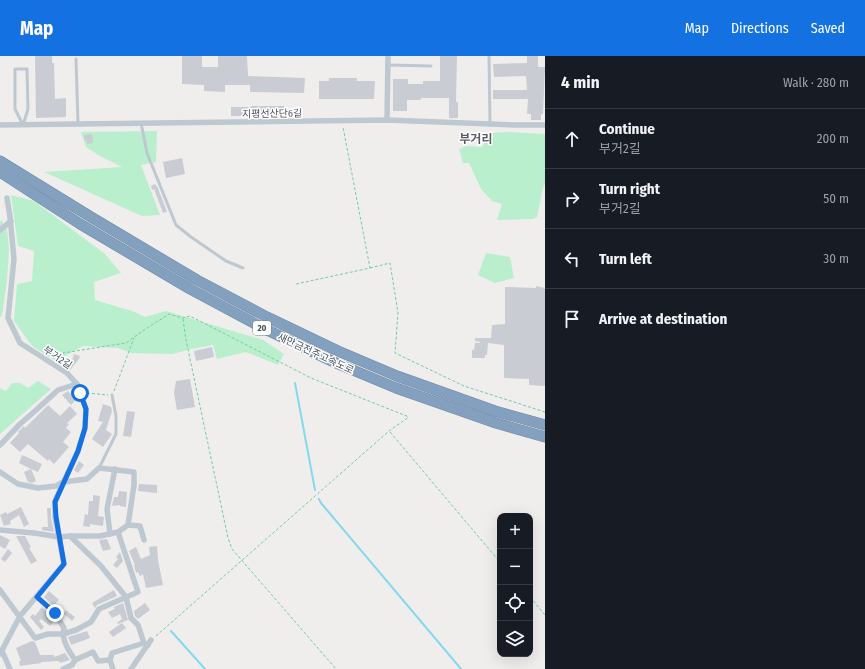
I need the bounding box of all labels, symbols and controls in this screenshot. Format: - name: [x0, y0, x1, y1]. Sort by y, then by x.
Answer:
- text: Map: [20, 17, 53, 40]
- text: Map: [685, 20, 709, 37]
- text: Directions: [731, 20, 789, 37]
- text: Saved: [811, 20, 845, 37]
- text: 4 min: [561, 72, 600, 93]
- text: Walk · 280 m: [783, 75, 849, 90]
- street label: 지평선산단6길: [242, 107, 302, 121]
- text: Continue: [599, 120, 655, 138]
- icon: ahead: [561, 128, 583, 150]
- text: 200 m: [817, 131, 849, 146]
- district label: 부거리: [459, 132, 493, 146]
- text: 부거2길: [599, 141, 641, 156]
- text: Turn right: [599, 180, 660, 198]
- icon: right: [561, 188, 583, 210]
- text: 50 m: [823, 191, 849, 206]
- text: 부거2길: [599, 201, 641, 216]
- icon: left: [561, 248, 583, 270]
- text: Turn left: [599, 250, 652, 268]
- text: 30 m: [823, 251, 849, 266]
- icon: arrive: [561, 308, 583, 330]
- text: Arrive at destination: [599, 310, 727, 328]
- road number: 20: [253, 321, 271, 335]
- street label: 새만금전주고속도로: [276, 331, 356, 377]
- street label: 부거2길: [41, 344, 74, 372]
- route start: [71, 384, 89, 402]
- map controls: [497, 513, 533, 657]
- button: +: [497, 513, 533, 549]
- button: −: [497, 549, 533, 585]
- button: locate: [497, 585, 533, 621]
- route end: [46, 604, 64, 622]
- button: layers: [497, 621, 533, 657]

